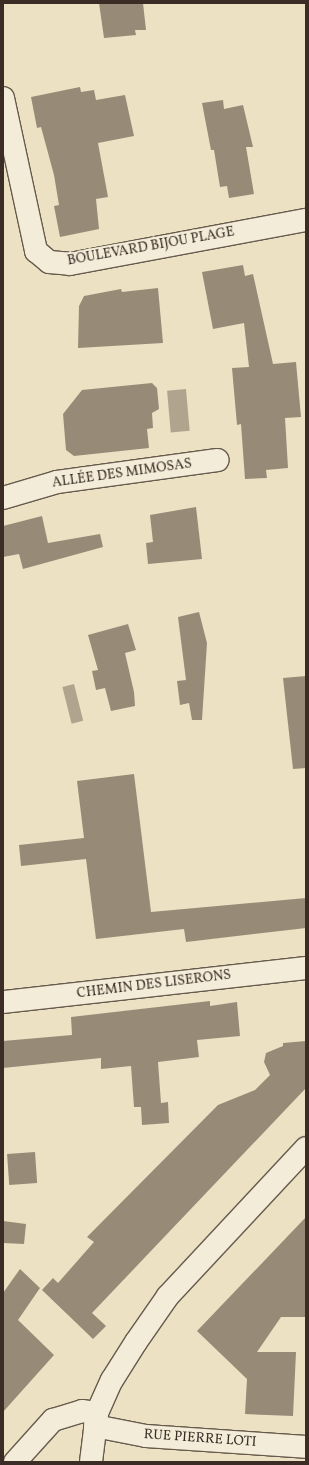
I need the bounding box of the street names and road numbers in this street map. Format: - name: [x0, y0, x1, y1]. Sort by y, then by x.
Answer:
- street label: BOULEVARD BIJOU PLAGE: [66, 224, 236, 270]
- street label: ALLÉE DES MIMOSAS: [51, 456, 193, 492]
- street label: CHEMIN DES LISERONS: [76, 967, 232, 1003]
- street label: RUE PIERRE LOTI: [143, 1427, 257, 1451]

